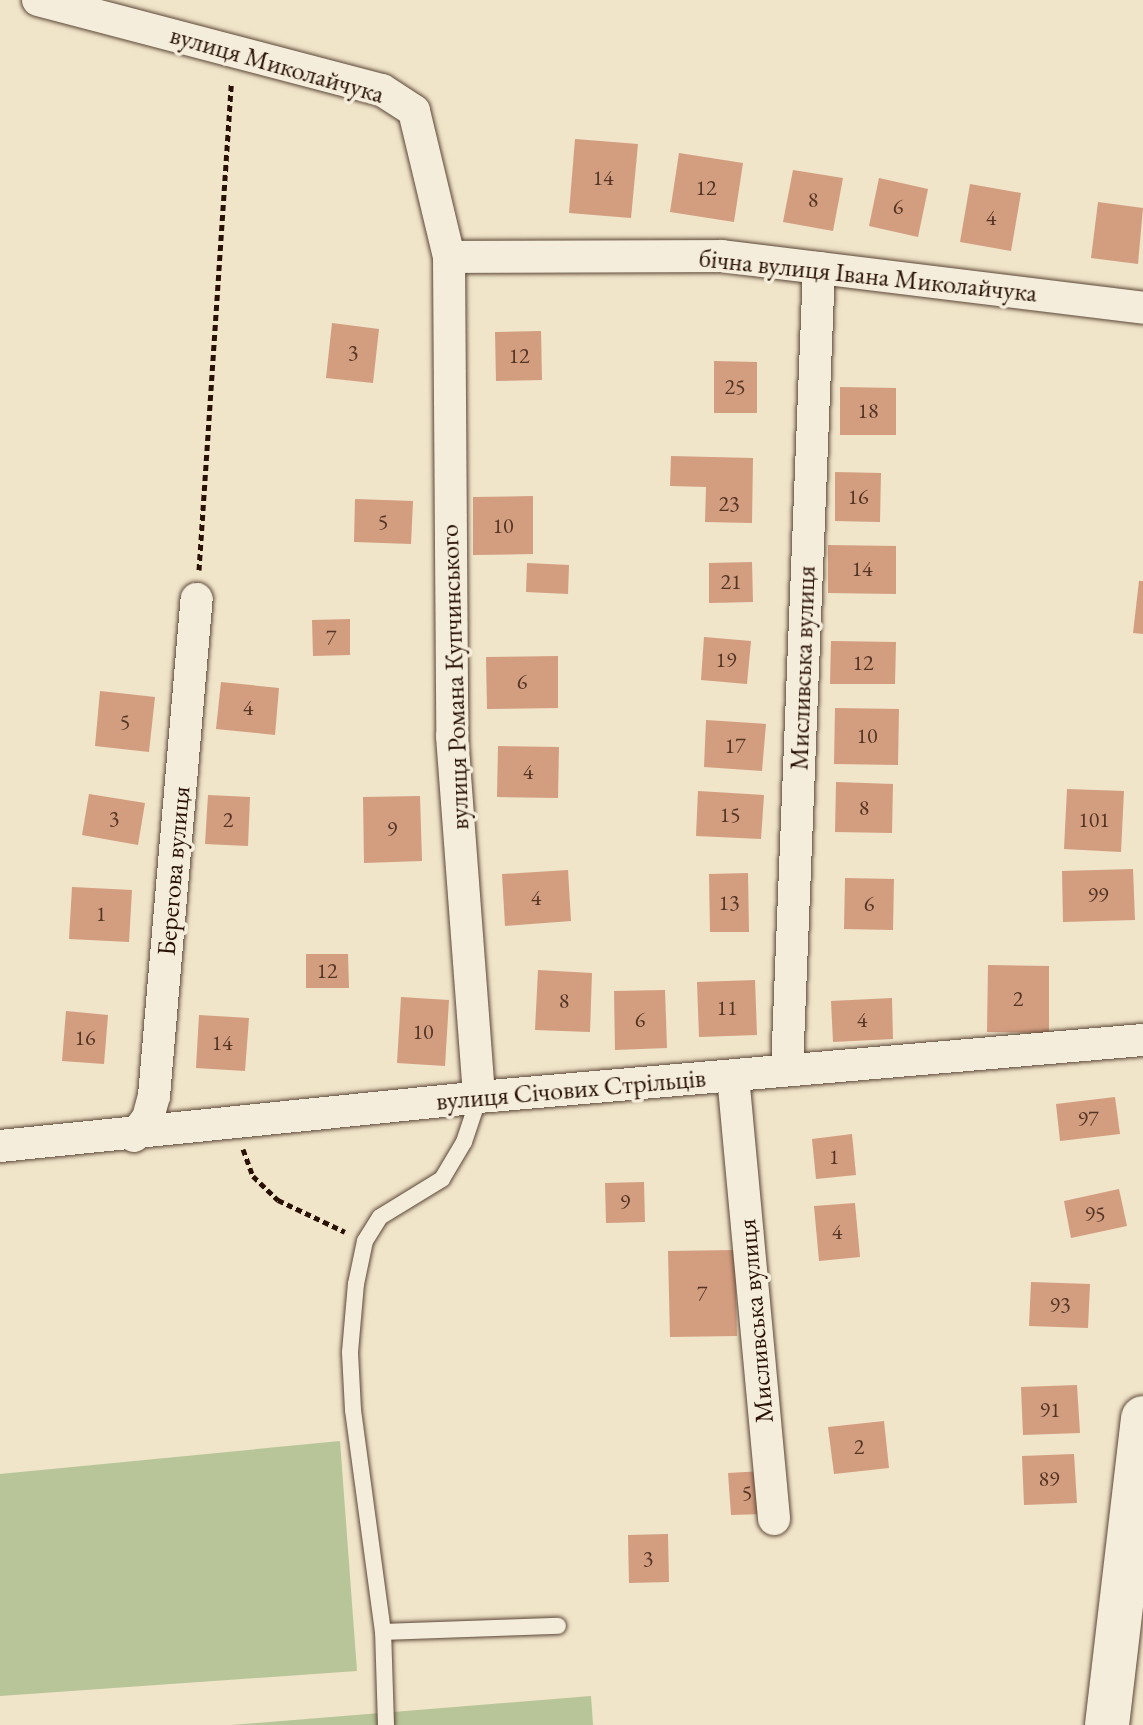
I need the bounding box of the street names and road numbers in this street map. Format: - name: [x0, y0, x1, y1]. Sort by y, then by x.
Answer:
- street label: вулиця Миколайчука: [166, 20, 388, 110]
- street label: бічна вулиця Івана Миколайчука: [697, 243, 1039, 309]
- street label: вулиця Романа Купчинського: [434, 524, 476, 830]
- street label: Мисливська вулиця: [784, 565, 822, 771]
- street label: Берегова вулиця: [151, 785, 197, 957]
- street label: вулиця Січових Стрільців: [435, 1063, 707, 1117]
- street label: Мисливська вулиця: [732, 1218, 780, 1424]

